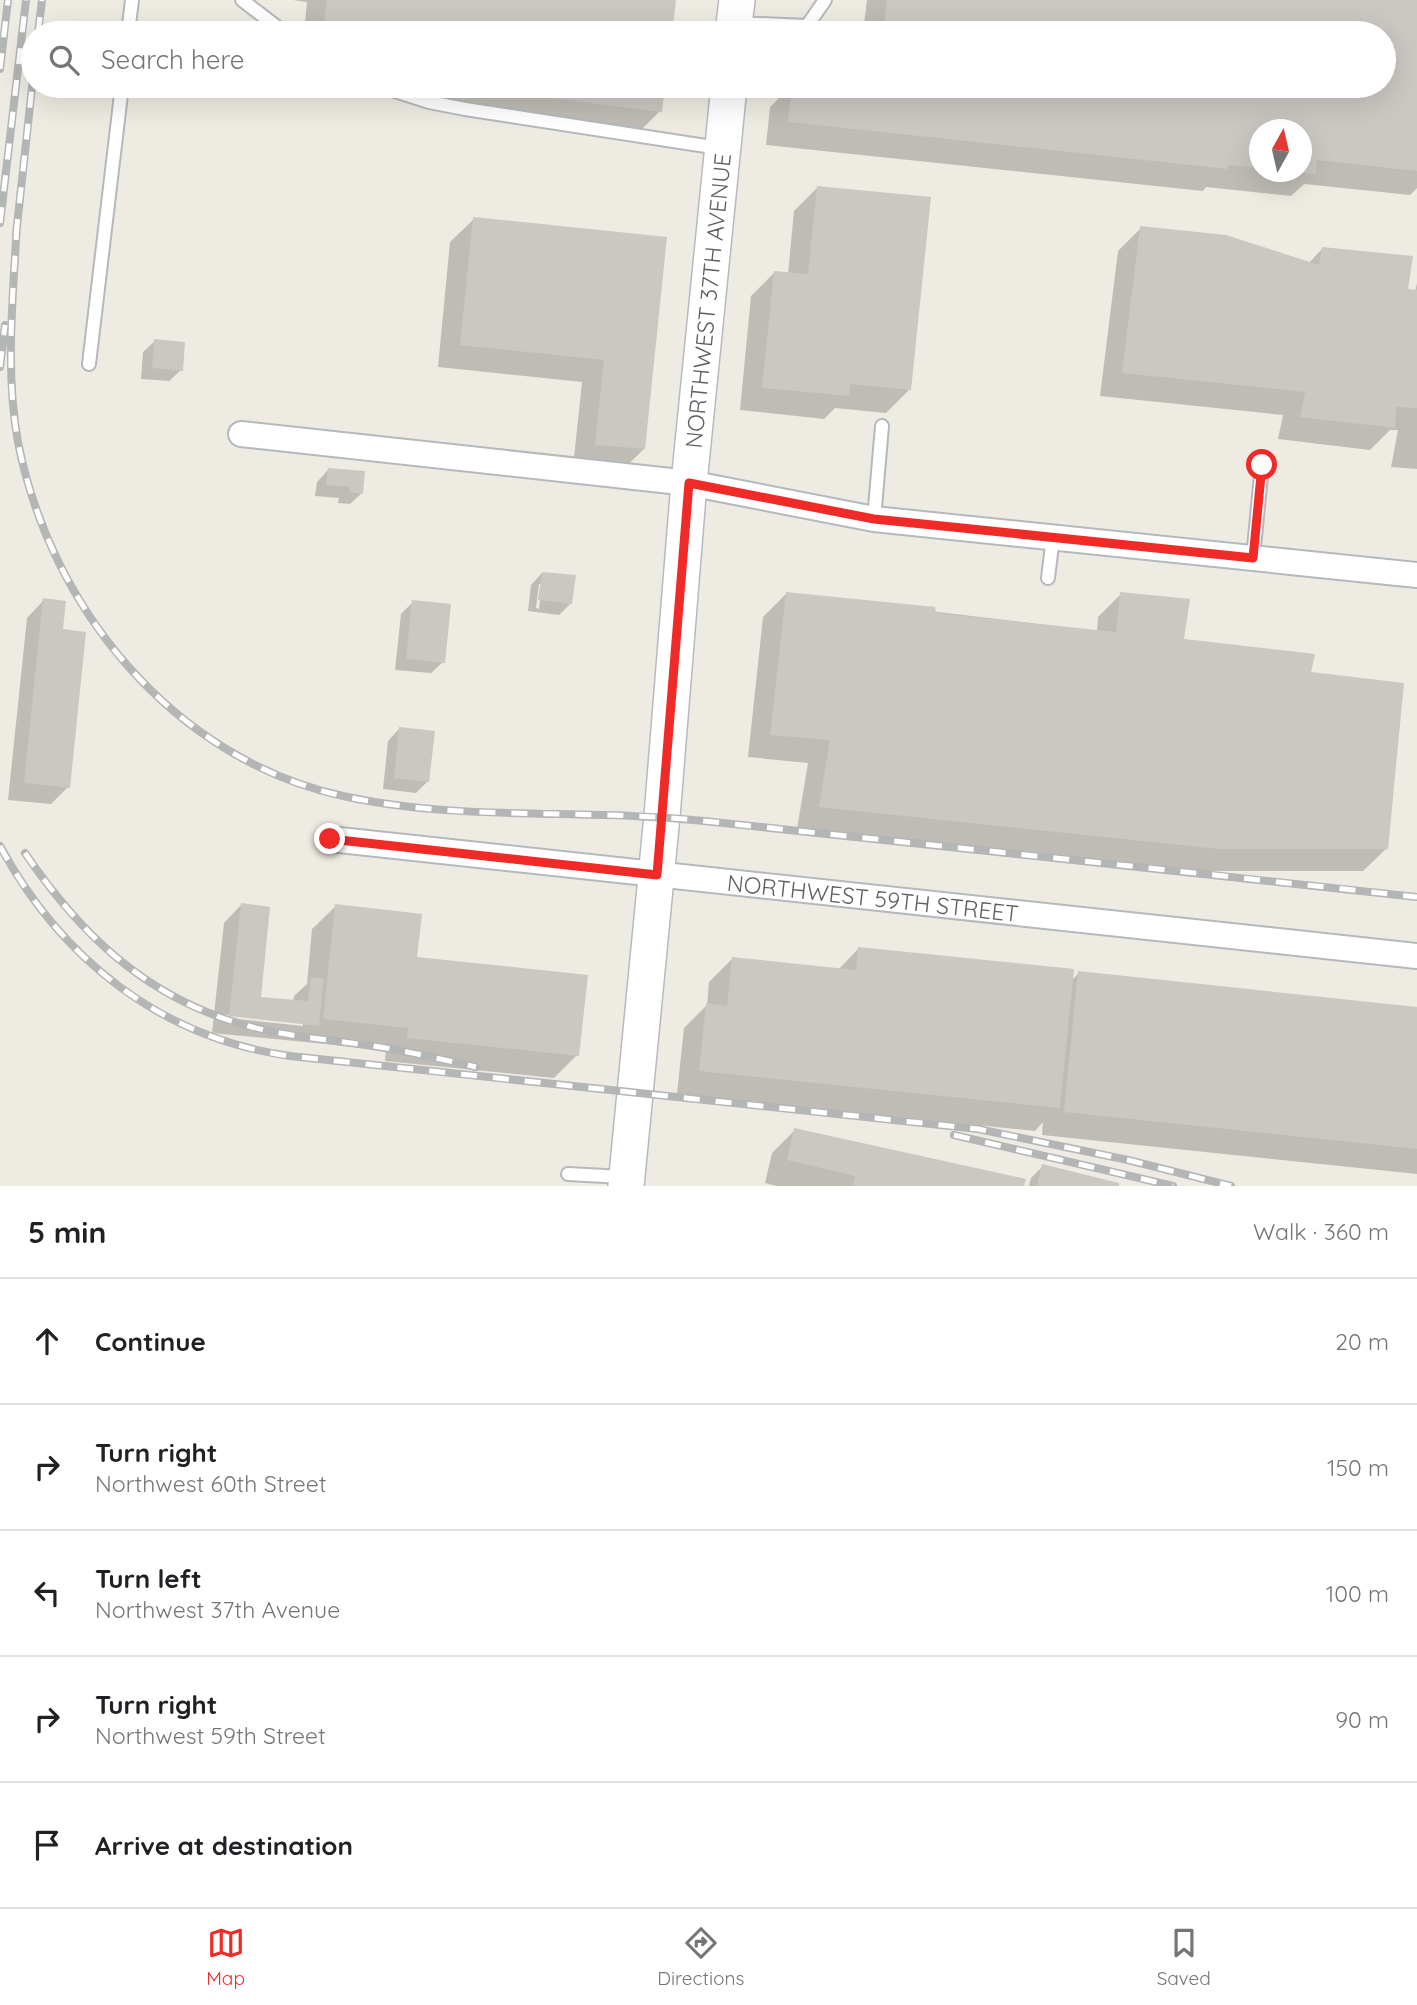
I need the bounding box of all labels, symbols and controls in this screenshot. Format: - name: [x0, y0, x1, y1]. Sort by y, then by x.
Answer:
- search box: [21, 21, 1396, 98]
- icon: search: [45, 41, 83, 79]
- text: Search here: [101, 43, 245, 76]
- north arrow: [1249, 119, 1312, 182]
- street label: NORTHWEST 37TH AVENUE: [678, 152, 737, 450]
- route start: [1246, 449, 1277, 480]
- route end: [314, 823, 345, 854]
- street label: NORTHWEST 59TH STREET: [726, 867, 1020, 928]
- text: 5 min: [28, 1213, 106, 1251]
- text: Walk · 360 m: [1253, 1217, 1389, 1246]
- icon: ahead: [28, 1322, 66, 1360]
- text: Continue: [95, 1325, 206, 1358]
- text: 20 m: [1335, 1327, 1389, 1356]
- text: Turn right: [95, 1436, 217, 1469]
- icon: right: [28, 1448, 66, 1486]
- text: 150 m: [1327, 1453, 1389, 1482]
- text: Northwest 60th Street: [95, 1469, 327, 1498]
- text: Turn left: [95, 1562, 202, 1595]
- icon: left: [28, 1574, 66, 1612]
- text: 100 m: [1326, 1579, 1389, 1608]
- text: Northwest 37th Avenue: [95, 1595, 340, 1624]
- text: Turn right: [95, 1688, 217, 1721]
- icon: right: [28, 1700, 66, 1738]
- text: 90 m: [1335, 1705, 1389, 1734]
- text: Northwest 59th Street: [95, 1721, 326, 1750]
- icon: arrive: [28, 1826, 66, 1864]
- text: Arrive at destination: [95, 1829, 353, 1862]
- tab: Map: [206, 1924, 245, 1990]
- tab: Directions: [657, 1924, 744, 1990]
- tab: Saved: [1157, 1924, 1211, 1990]

